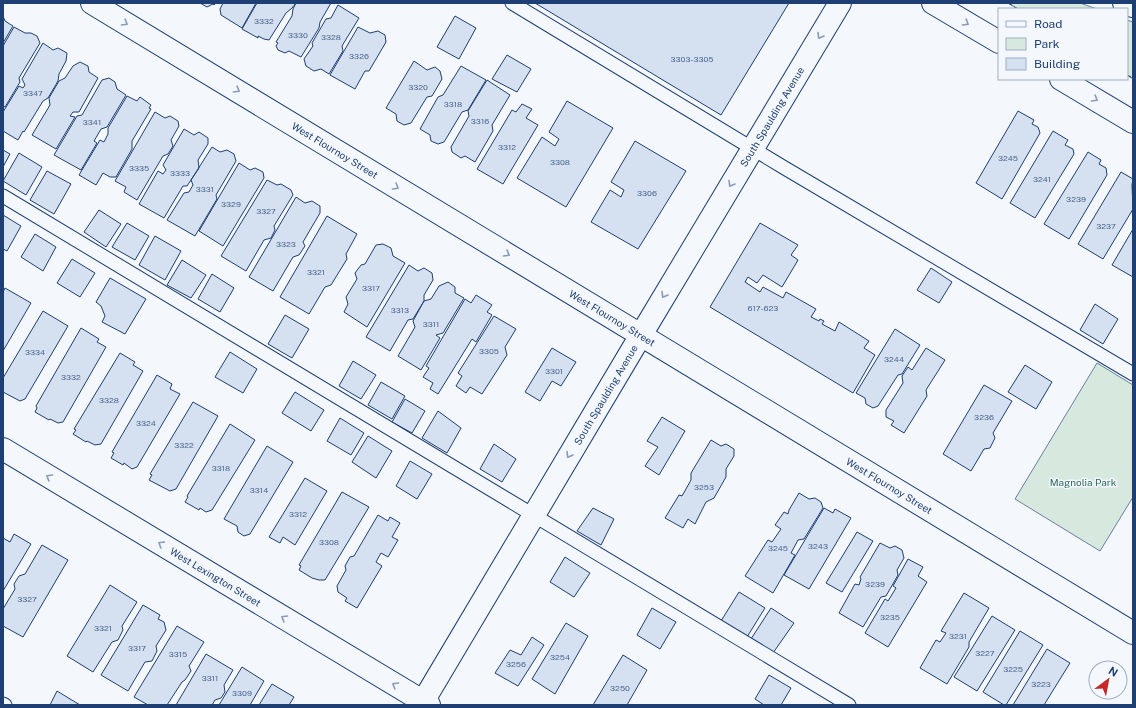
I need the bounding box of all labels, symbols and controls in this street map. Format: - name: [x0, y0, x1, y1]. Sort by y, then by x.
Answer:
- legend: [998, 8, 1128, 80]
- house number: 3332: [254, 16, 274, 26]
- text: Road: [1034, 17, 1062, 31]
- one-way arrow: [962, 18, 969, 25]
- one-way arrow: [121, 19, 128, 26]
- house number: 3330: [288, 30, 308, 40]
- house number: 3328: [321, 32, 341, 42]
- one-way arrow: [817, 32, 825, 39]
- text: Park: [1034, 37, 1060, 51]
- house number: 3326: [349, 51, 369, 61]
- house number: 3303-3305: [671, 54, 713, 64]
- text: Building: [1034, 57, 1080, 71]
- street label: South Spaulding Avenue: [737, 64, 807, 169]
- house number: 3320: [408, 82, 428, 92]
- one-way arrow: [233, 86, 240, 93]
- house number: 3347: [23, 88, 43, 98]
- one-way arrow: [1091, 94, 1098, 101]
- house number: 3318: [444, 99, 462, 109]
- house number: 3316: [471, 116, 489, 126]
- house number: 3341: [83, 117, 101, 127]
- street label: West Flournoy Street: [290, 119, 380, 181]
- house number: 3312: [498, 142, 516, 152]
- house number: 3245: [998, 153, 1018, 163]
- house number: 3308: [550, 157, 570, 167]
- house number: 3335: [129, 163, 149, 173]
- house number: 3333: [170, 168, 190, 178]
- house number: 3241: [1033, 174, 1051, 184]
- one-way arrow: [729, 180, 736, 187]
- one-way arrow: [392, 182, 399, 189]
- house number: 3331: [196, 184, 214, 194]
- house number: 3306: [637, 188, 657, 198]
- house number: 3239: [1066, 194, 1086, 204]
- house number: 3329: [221, 199, 241, 209]
- house number: 3327: [256, 206, 276, 216]
- house number: 3237: [1096, 221, 1116, 231]
- house number: 3323: [276, 239, 296, 249]
- one-way arrow: [503, 249, 510, 257]
- house number: 3321: [307, 267, 325, 277]
- house number: 3317: [362, 283, 380, 293]
- street label: West Flournoy Street: [567, 287, 658, 349]
- one-way arrow: [662, 291, 669, 298]
- house number: 617-623: [748, 303, 778, 313]
- house number: 3313: [391, 305, 409, 315]
- house number: 3311: [423, 319, 439, 329]
- street label: South Spaulding Avenue: [571, 342, 640, 447]
- house number: 3305: [479, 346, 499, 356]
- house number: 3334: [25, 347, 45, 357]
- house number: 3244: [884, 354, 904, 364]
- house number: 3301: [545, 366, 563, 376]
- house number: 3332: [61, 372, 81, 382]
- house number: 3328: [99, 395, 119, 405]
- house number: 3236: [974, 412, 994, 422]
- house number: 3324: [136, 418, 156, 428]
- house number: 3322: [174, 440, 194, 450]
- one-way arrow: [567, 451, 574, 458]
- street label: West Flournoy Street: [844, 455, 935, 516]
- house number: 3318: [212, 463, 230, 473]
- one-way arrow: [46, 474, 53, 481]
- park label: Magnolia Park: [1050, 476, 1117, 488]
- house number: 3253: [694, 482, 714, 492]
- house number: 3314: [250, 485, 268, 495]
- house number: 3312: [289, 509, 307, 519]
- house number: 3308: [319, 537, 339, 547]
- one-way arrow: [158, 541, 165, 548]
- house number: 3243: [808, 541, 828, 551]
- house number: 3245: [768, 543, 788, 553]
- street label: West Lexington Street: [168, 545, 263, 609]
- house number: 3239: [865, 579, 885, 589]
- house number: 3327: [17, 594, 37, 604]
- house number: 3235: [880, 612, 900, 622]
- one-way arrow: [281, 615, 288, 622]
- house number: 3321: [94, 623, 112, 633]
- house number: 3231: [949, 631, 967, 641]
- house number: 3317: [128, 643, 146, 653]
- house number: 3227: [975, 648, 995, 658]
- house number: 3315: [169, 649, 187, 659]
- house number: 3254: [550, 652, 570, 662]
- house number: 3256: [506, 659, 526, 669]
- north arrow: [1088, 660, 1128, 700]
- house number: 3225: [1003, 664, 1023, 674]
- text: N: [1106, 664, 1120, 679]
- house number: 3311: [202, 673, 218, 683]
- house number: 3223: [1031, 679, 1051, 689]
- one-way arrow: [392, 682, 399, 689]
- house number: 3250: [610, 683, 630, 693]
- house number: 3309: [232, 688, 252, 698]

